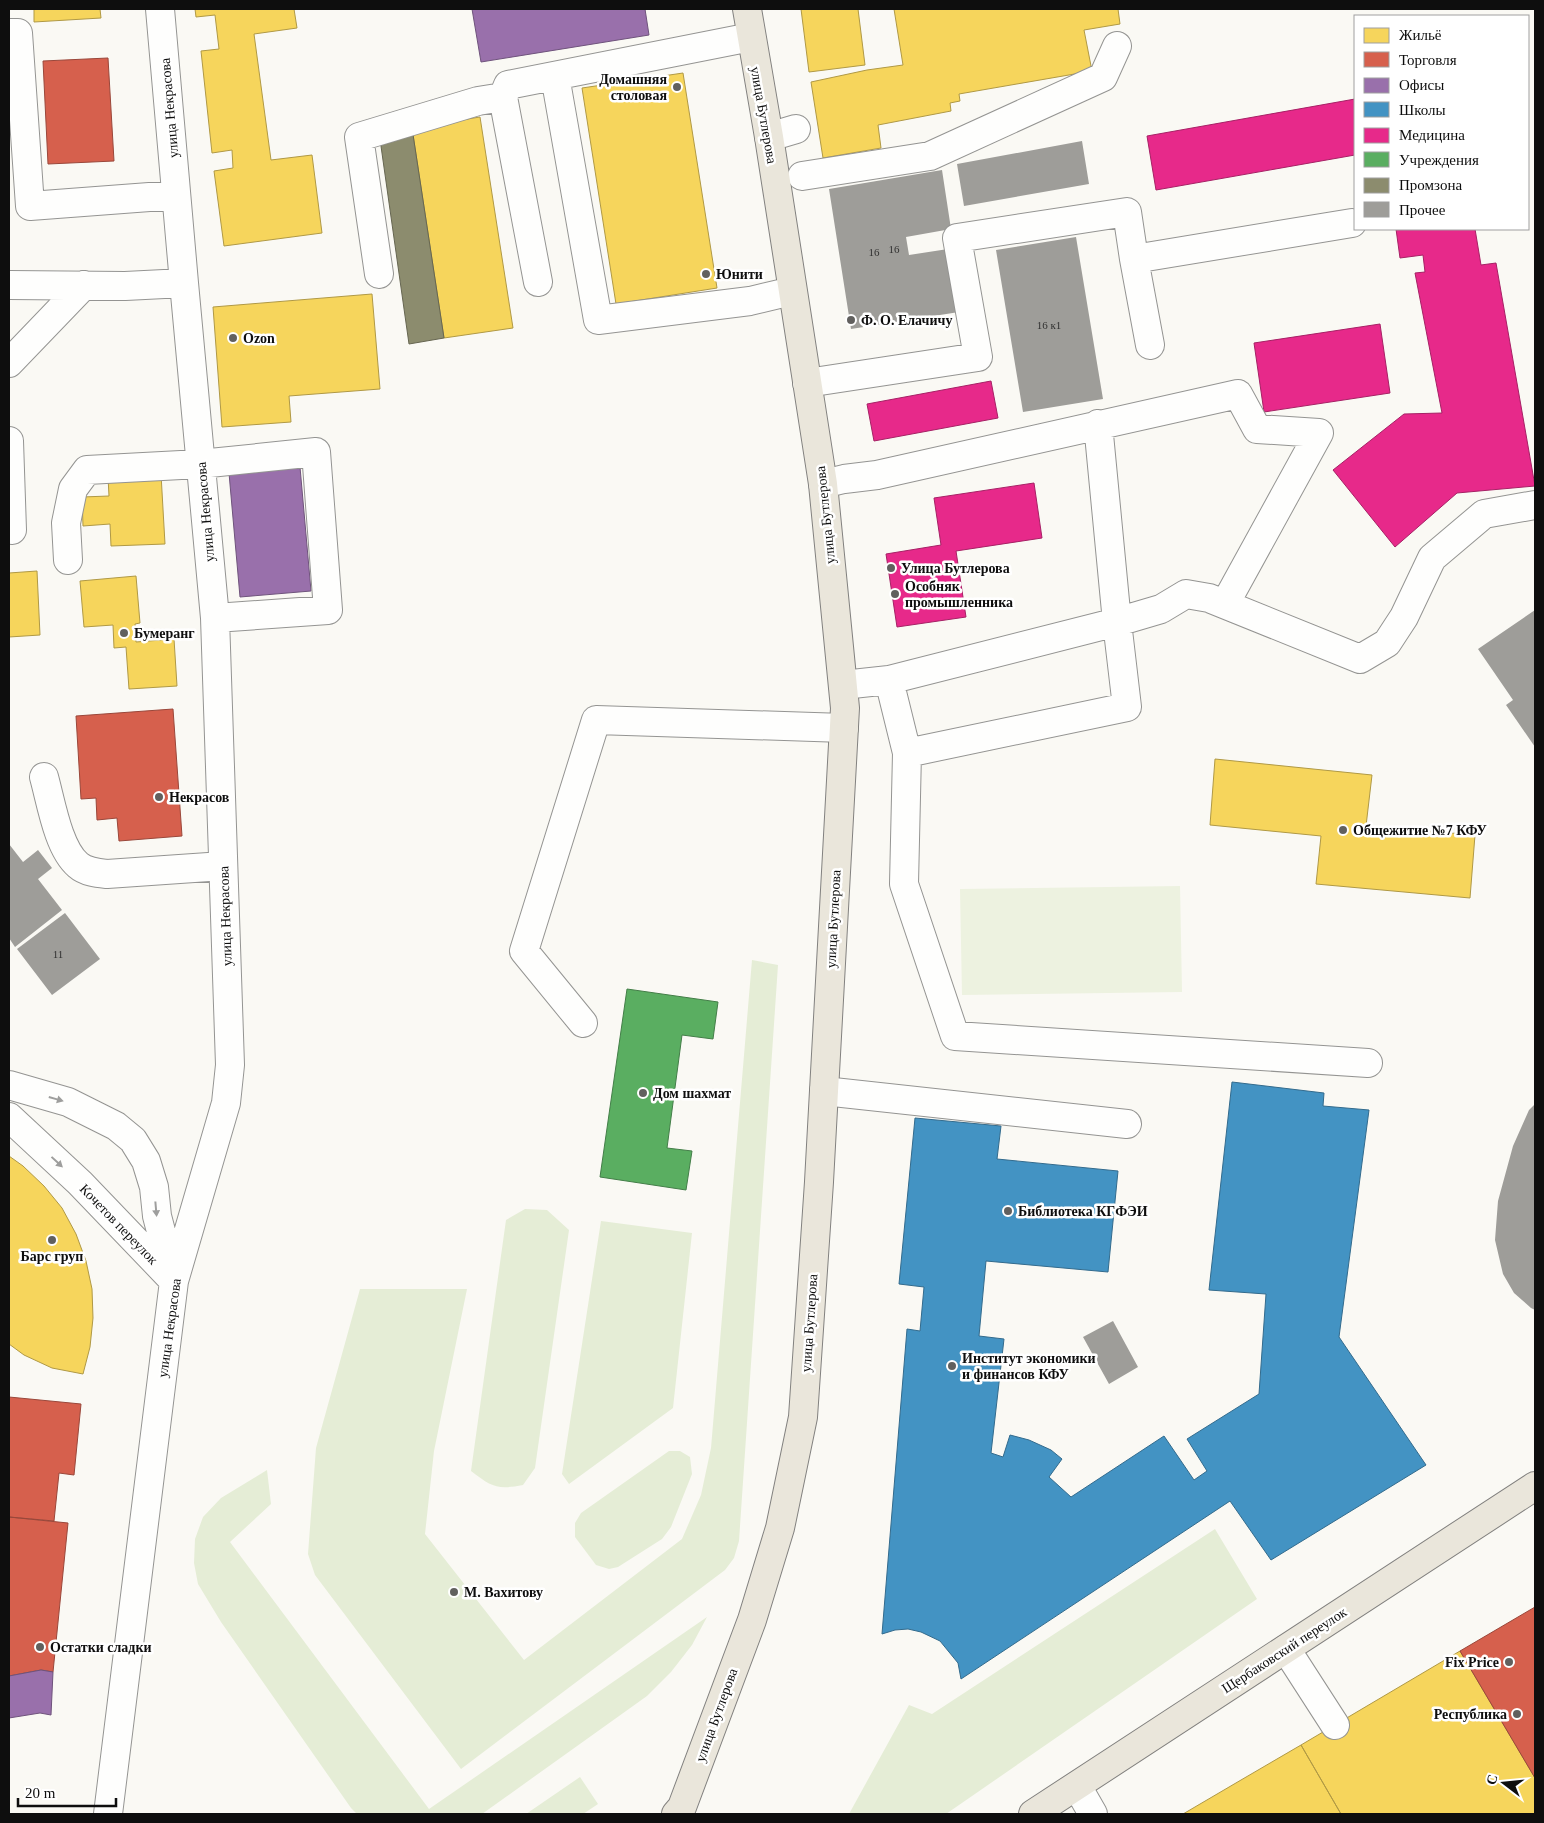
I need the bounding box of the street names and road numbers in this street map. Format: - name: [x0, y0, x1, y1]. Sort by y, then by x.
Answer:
- street label: улица Некрасова: [158, 57, 181, 159]
- street label: улица Бутлерова: [748, 65, 780, 166]
- street label: улица Некрасова: [194, 461, 217, 563]
- street label: улица Бутлерова: [813, 464, 838, 565]
- street label: улица Некрасова: [216, 865, 235, 966]
- street label: улица Бутлерова: [823, 869, 844, 969]
- street label: Кочетов переулок: [77, 1181, 161, 1268]
- street label: улица Бутлерова: [799, 1273, 820, 1373]
- street label: улица Некрасова: [155, 1277, 184, 1379]
- street label: Щербаковский переулок: [1219, 1604, 1350, 1696]
- street label: улица Бутлерова: [693, 1666, 741, 1764]

